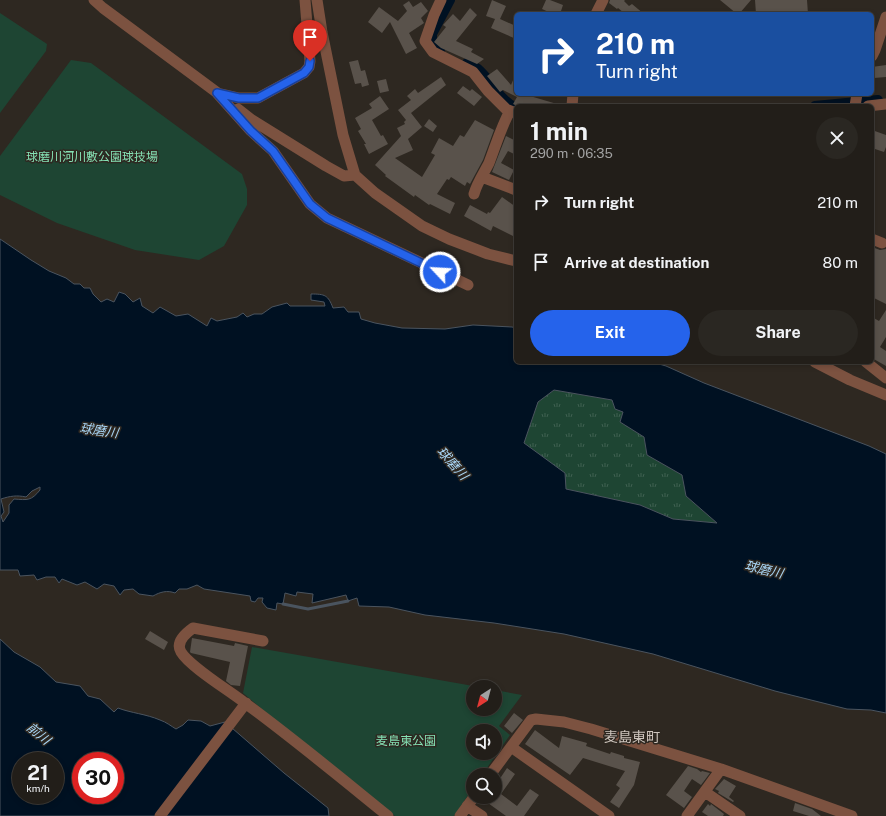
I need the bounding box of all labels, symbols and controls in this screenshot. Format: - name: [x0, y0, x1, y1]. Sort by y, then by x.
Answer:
- pin: [293, 20, 327, 61]
- icon: arrive: [299, 26, 321, 48]
- text: 210 m: [596, 27, 675, 60]
- icon: right: [530, 28, 582, 80]
- text: Turn right: [596, 61, 678, 82]
- text: 1 min: [530, 117, 588, 145]
- button: close: [816, 117, 858, 159]
- text: 290 m · 06:35: [530, 146, 613, 161]
- park label: 球磨川河川敷公園球技場: [26, 150, 158, 164]
- icon: right: [530, 191, 552, 213]
- text: Turn right: [564, 194, 634, 211]
- text: 210 m: [817, 194, 858, 211]
- position arrow: [419, 251, 461, 293]
- icon: arrive: [530, 251, 552, 273]
- text: Arrive at destination: [564, 254, 709, 271]
- text: 80 m: [823, 254, 858, 271]
- button: Exit: [530, 310, 690, 356]
- button: Share: [698, 310, 858, 356]
- water label: 球磨川: [79, 420, 121, 441]
- water label: 球磨川: [434, 444, 473, 484]
- water label: 球磨川: [743, 558, 787, 582]
- north arrow: [466, 680, 502, 716]
- map controls: [466, 680, 502, 804]
- water label: 前川: [24, 719, 55, 749]
- button: sound: [466, 724, 502, 760]
- district label: 麦島東町: [604, 729, 660, 745]
- park label: 麦島東公園: [376, 734, 436, 748]
- speed limit sign: 30: [72, 752, 124, 804]
- text: 21: [27, 761, 49, 785]
- button: search: [466, 768, 502, 804]
- text: km/h: [26, 782, 50, 794]

